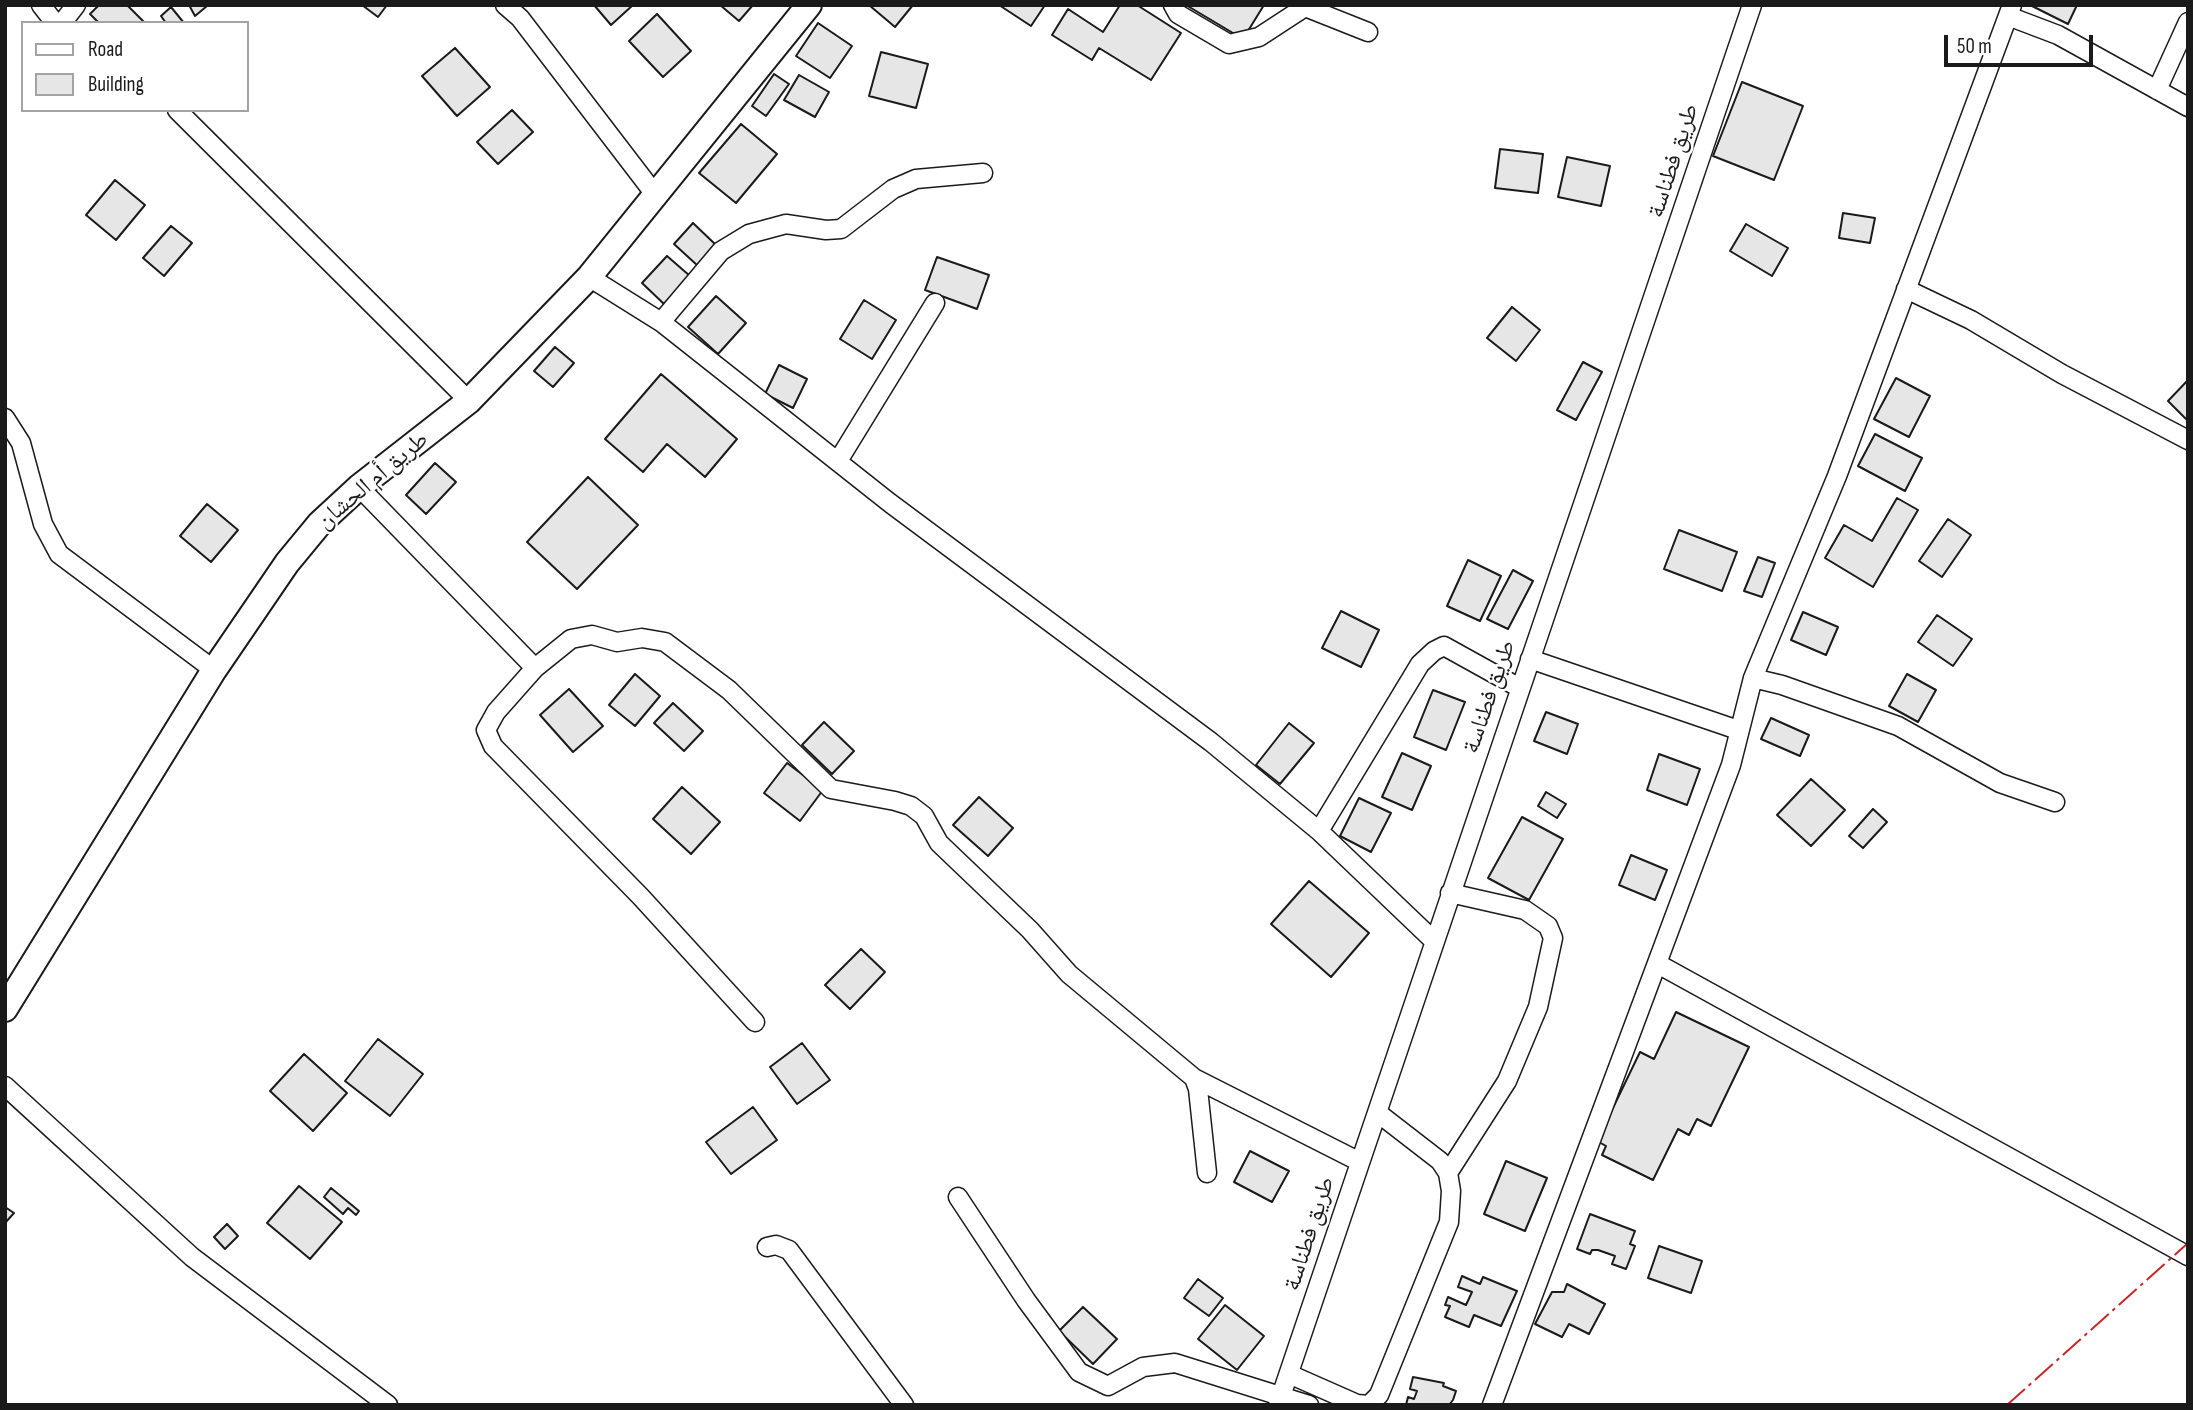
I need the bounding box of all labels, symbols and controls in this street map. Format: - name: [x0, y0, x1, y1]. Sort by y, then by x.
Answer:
- legend: [21, 21, 248, 112]
- scale bar: [1948, 21, 2097, 65]
- text: 50 m: [1957, 34, 1992, 59]
- text: Road: [88, 37, 123, 62]
- text: Building: [88, 72, 144, 97]
- street label: طريق فطناسة: [1642, 100, 1706, 222]
- street label: طريق أم الحشان: [311, 426, 435, 536]
- street label: طريق فطناسة: [1457, 637, 1523, 757]
- street label: طريق فطناسة: [1278, 1173, 1342, 1295]

